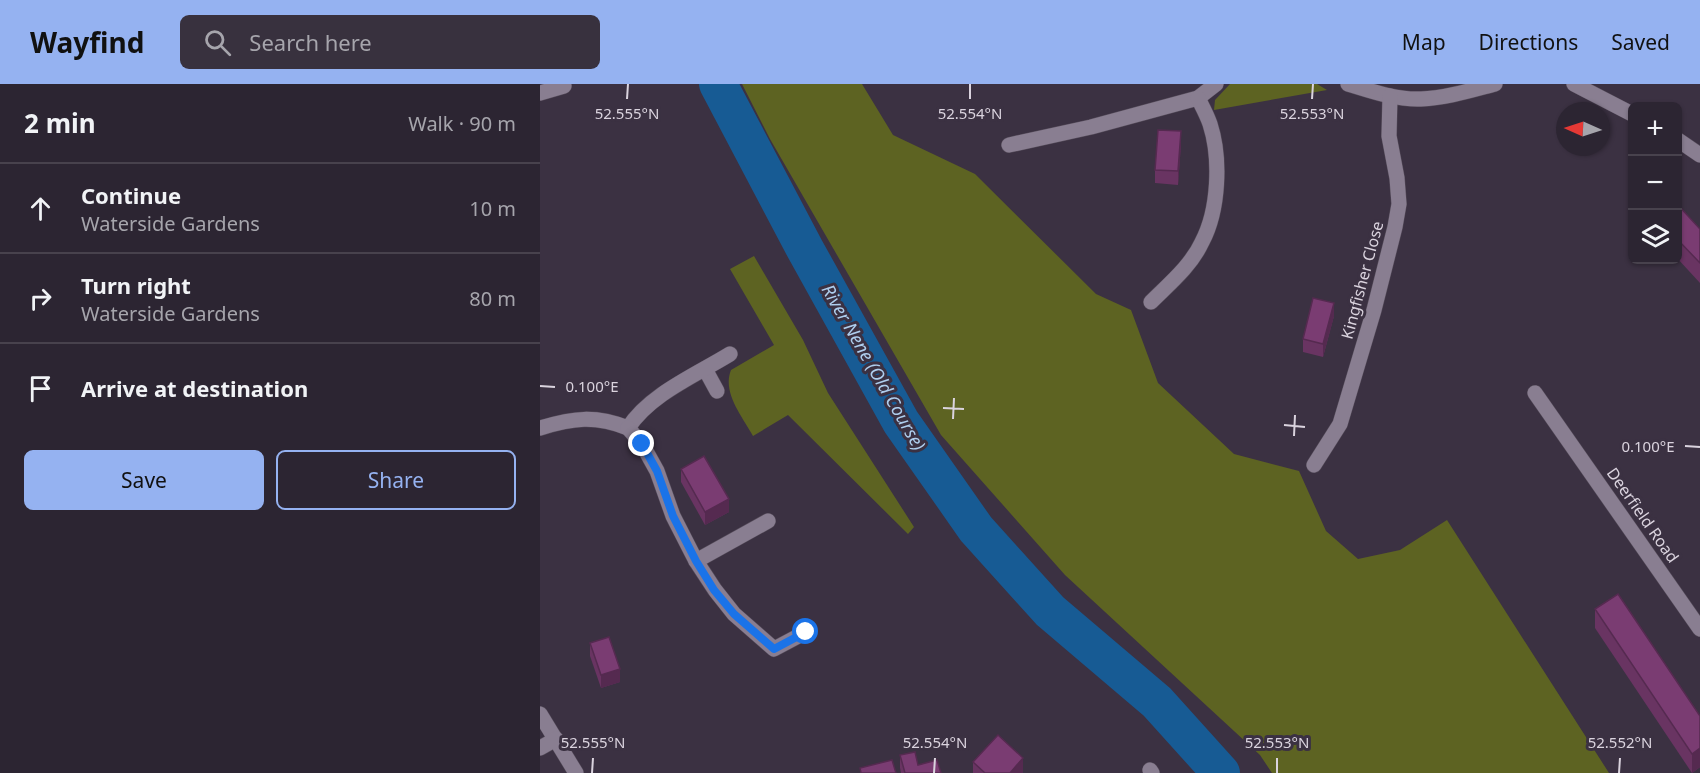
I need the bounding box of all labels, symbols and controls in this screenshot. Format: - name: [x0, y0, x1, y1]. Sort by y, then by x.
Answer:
- search box: [180, 15, 600, 69]
- text: Wayfind: [30, 23, 144, 61]
- icon: search: [201, 26, 234, 59]
- text: Search here: [249, 27, 372, 57]
- text: Map: [1402, 28, 1446, 56]
- text: Directions: [1479, 28, 1578, 56]
- text: Saved: [1611, 28, 1670, 56]
- north arrow: [1556, 102, 1610, 156]
- map controls: [1628, 102, 1682, 264]
- button: +: [1628, 102, 1682, 156]
- text: 52.555°N: [595, 103, 659, 123]
- text: 52.554°N: [938, 103, 1002, 123]
- text: 52.553°N: [1280, 103, 1344, 123]
- text: 2 min: [24, 105, 96, 141]
- text: Walk · 90 m: [408, 110, 516, 137]
- button: −: [1628, 156, 1682, 210]
- text: Continue: [81, 180, 181, 210]
- icon: ahead: [24, 192, 57, 225]
- text: 10 m: [469, 195, 516, 222]
- text: Waterside Gardens: [81, 210, 260, 237]
- button: layers: [1628, 210, 1682, 264]
- street label: Kingfisher Close: [1336, 219, 1388, 341]
- text: Turn right: [81, 270, 191, 300]
- water label: River Nene (Old Course): [817, 280, 931, 454]
- icon: right: [24, 282, 57, 315]
- text: 80 m: [469, 285, 516, 312]
- text: Waterside Gardens: [81, 300, 260, 327]
- icon: arrive: [24, 372, 57, 405]
- text: Arrive at destination: [81, 373, 308, 403]
- text: 0.100°E: [565, 376, 619, 396]
- route end: [628, 430, 654, 456]
- text: 0.100°E: [1621, 436, 1675, 456]
- button: Save: [24, 450, 264, 510]
- button: Share: [276, 450, 516, 510]
- street label: Deerfield Road: [1602, 463, 1684, 567]
- route start: [792, 618, 818, 644]
- text: 52.555°N: [561, 732, 625, 752]
- text: 52.554°N: [903, 732, 967, 752]
- text: 52.553°N: [1245, 732, 1309, 752]
- text: 52.552°N: [1588, 732, 1652, 752]

